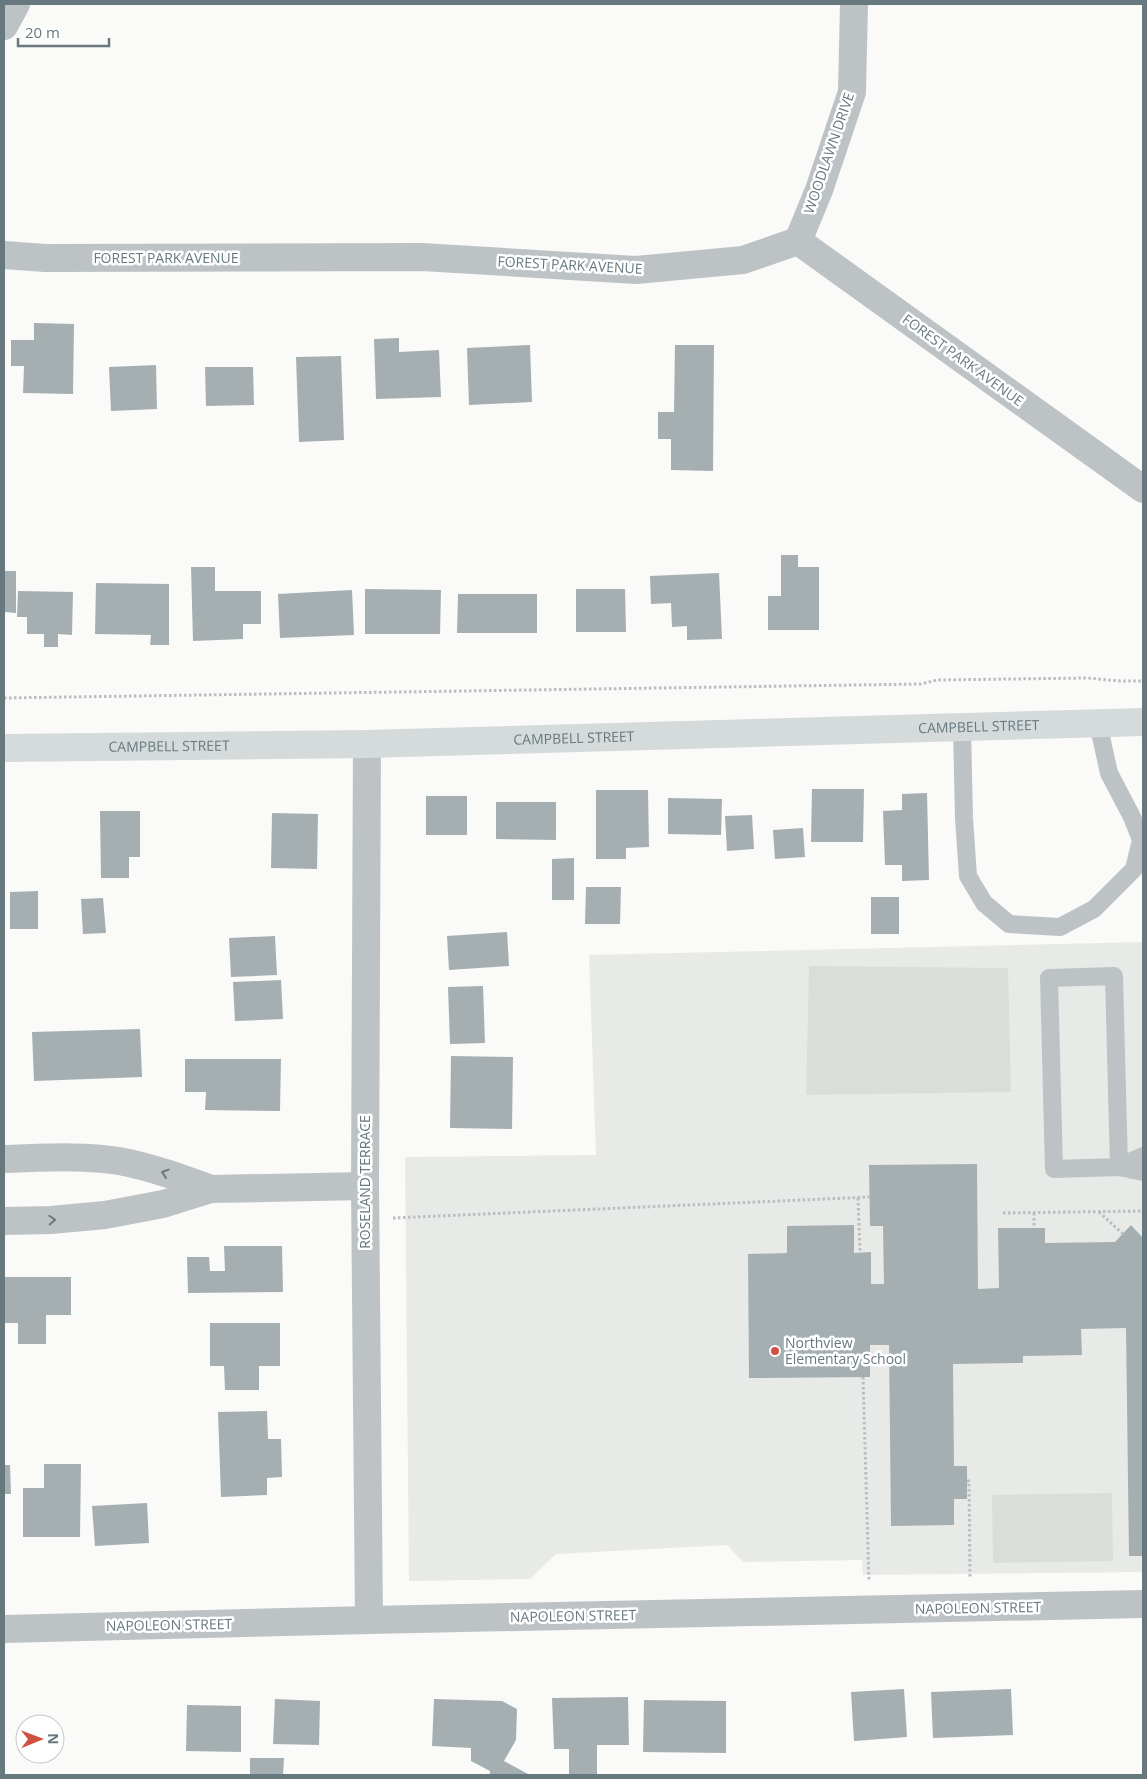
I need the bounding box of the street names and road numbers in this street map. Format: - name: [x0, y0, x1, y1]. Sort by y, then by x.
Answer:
- street label: WOODLAWN DRIVE: [799, 90, 858, 216]
- street label: FOREST PARK AVENUE: [93, 248, 239, 267]
- street label: FOREST PARK AVENUE: [497, 251, 643, 278]
- street label: FOREST PARK AVENUE: [899, 309, 1028, 410]
- street label: CAMPBELL STREET: [918, 715, 1040, 737]
- street label: CAMPBELL STREET: [513, 726, 635, 749]
- street label: CAMPBELL STREET: [108, 736, 230, 756]
- street label: ROSELAND TERRACE: [355, 1115, 374, 1249]
- street label: NAPOLEON STREET: [915, 1597, 1042, 1618]
- street label: NAPOLEON STREET: [510, 1605, 637, 1626]
- street label: NAPOLEON STREET: [106, 1614, 233, 1635]

